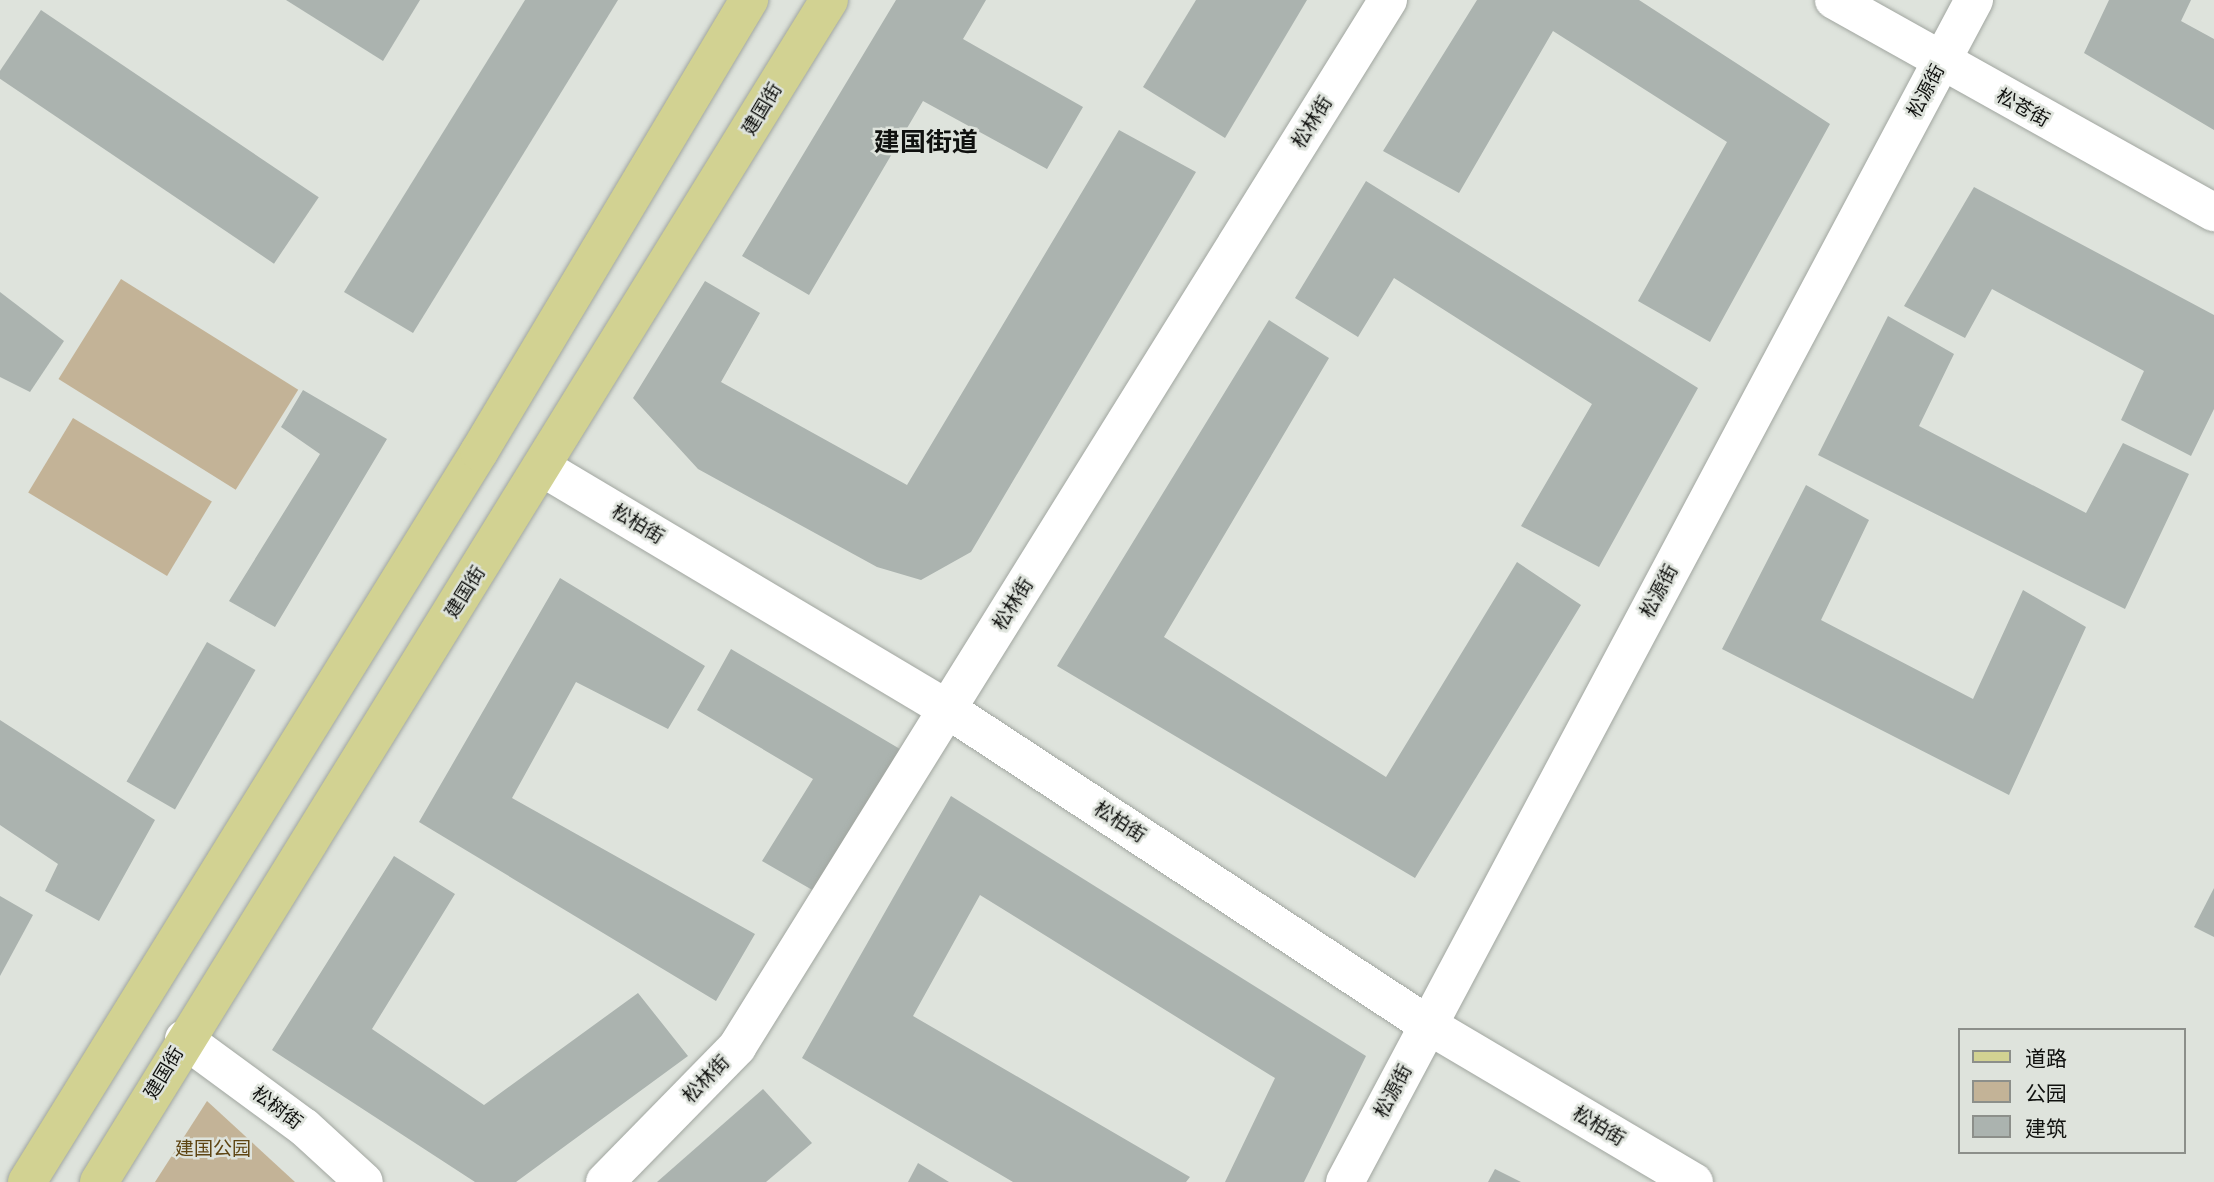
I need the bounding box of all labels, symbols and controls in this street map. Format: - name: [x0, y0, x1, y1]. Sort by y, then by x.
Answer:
- street label: 松源街: [1903, 60, 1949, 122]
- street label: 建国街: [738, 79, 786, 139]
- street label: 松苍街: [1993, 84, 2053, 132]
- street label: 松林街: [1287, 92, 1337, 152]
- district label: 建国街道: [874, 127, 978, 159]
- street label: 松柏街: [608, 500, 668, 548]
- street label: 松源街: [1636, 560, 1682, 622]
- street label: 建国街: [440, 562, 490, 622]
- street label: 松林街: [988, 574, 1038, 634]
- street label: 松柏街: [1090, 797, 1150, 847]
- legend: [1958, 1028, 2186, 1154]
- street label: 建国街: [140, 1043, 188, 1103]
- text: 道路: [2025, 1047, 2067, 1071]
- street label: 松林街: [678, 1051, 734, 1107]
- street label: 松源街: [1370, 1060, 1416, 1122]
- street label: 松树街: [247, 1082, 307, 1134]
- text: 公园: [2025, 1082, 2067, 1106]
- street label: 松柏街: [1569, 1102, 1629, 1150]
- text: 建筑: [2025, 1117, 2067, 1141]
- park label: 建国公园: [175, 1138, 251, 1160]

